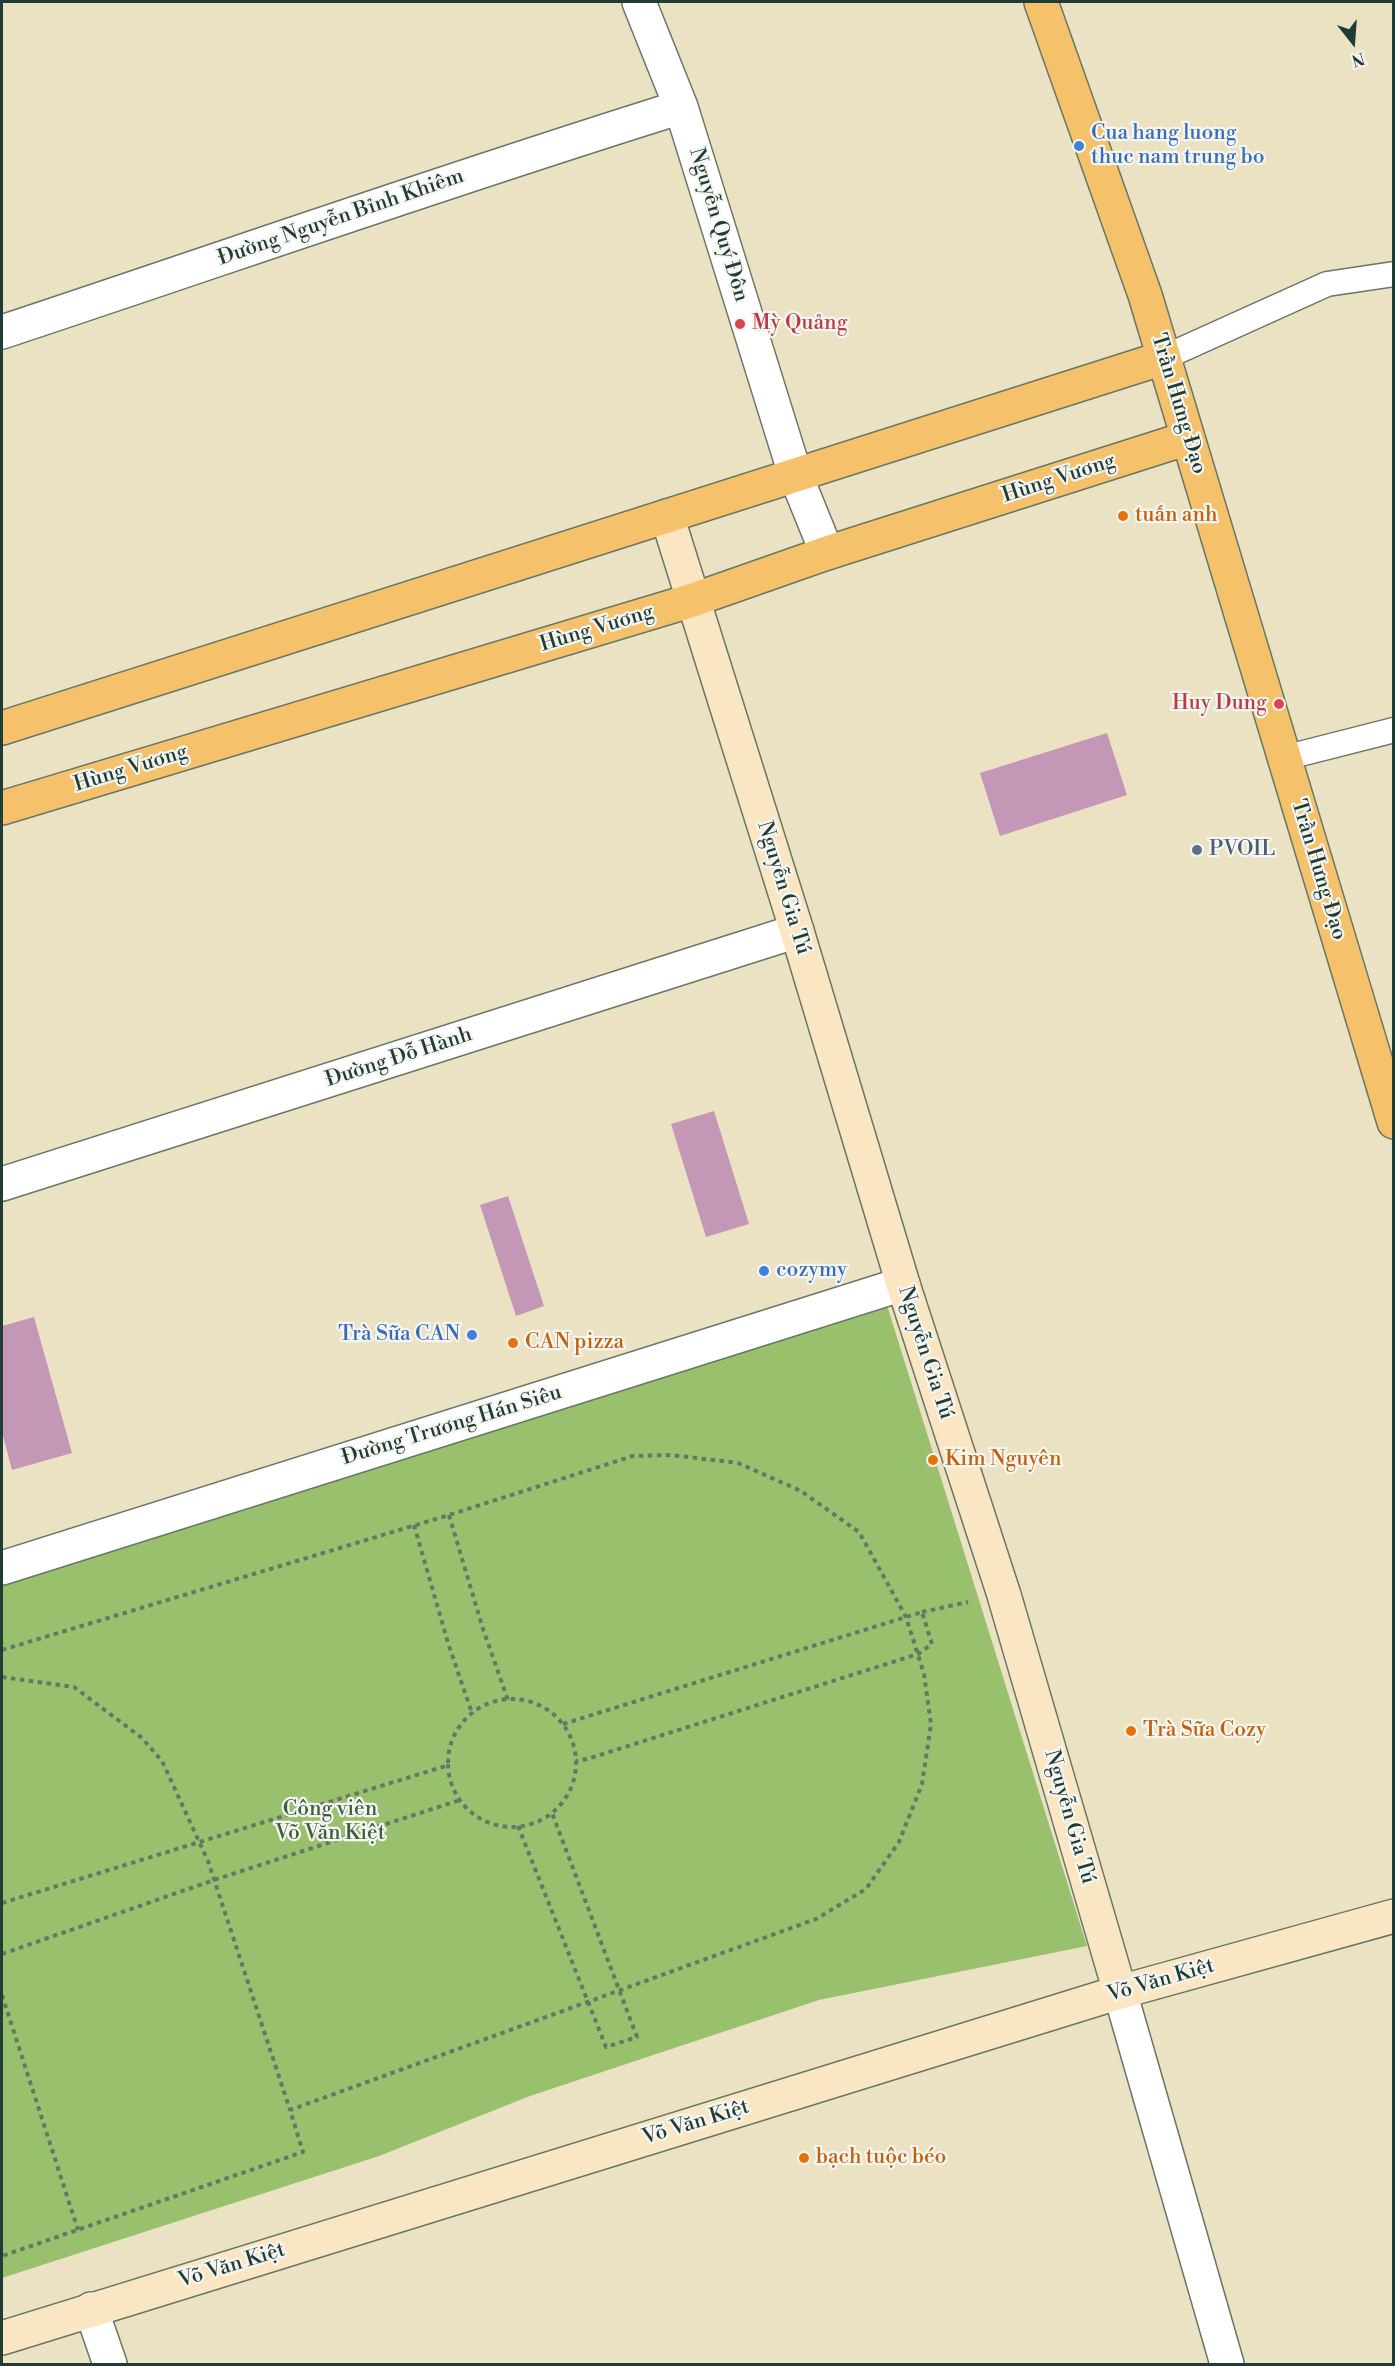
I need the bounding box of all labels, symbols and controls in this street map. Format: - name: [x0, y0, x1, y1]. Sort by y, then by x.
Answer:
- north arrow: [1323, 12, 1383, 72]
- text: N: [1349, 48, 1367, 71]
- place label: Cua hang luong thuc nam trung bo: [1091, 121, 1265, 171]
- marker: Cua hang luong thuc nam trung bo: [1072, 139, 1086, 153]
- street label: Nguyễn Quý Đôn: [683, 145, 753, 305]
- street label: Đường Nguyễn Bỉnh Khiêm: [215, 164, 467, 272]
- place label: Mỳ Quảng: [752, 311, 848, 337]
- marker: Mỳ Quảng: [733, 317, 747, 331]
- street label: Trần Hưng Đạo: [1145, 331, 1211, 477]
- street label: Hùng Vương: [999, 449, 1119, 509]
- place label: tuấn anh: [1135, 503, 1218, 529]
- marker: tuấn anh: [1116, 509, 1130, 523]
- street label: Hùng Vương: [537, 600, 657, 658]
- place label: Huy Dung: [1172, 691, 1267, 717]
- marker: Huy Dung: [1272, 697, 1286, 711]
- street label: Hùng Vương: [71, 740, 191, 798]
- street label: Trần Hưng Đạo: [1285, 797, 1351, 943]
- street label: Nguyễn Gia Tú: [751, 818, 815, 958]
- place label: PVOIL: [1209, 837, 1275, 863]
- marker: PVOIL: [1190, 843, 1204, 857]
- street label: Đường Đỗ Hành: [322, 1022, 476, 1094]
- place label: cozymy: [776, 1258, 847, 1284]
- marker: cozymy: [757, 1264, 771, 1278]
- street label: Nguyễn Gia Tú: [892, 1283, 958, 1423]
- place label: Trà Sữa CAN: [338, 1322, 460, 1348]
- marker: Trà Sữa CAN: [465, 1328, 479, 1342]
- place label: CAN pizza: [525, 1330, 624, 1356]
- marker: CAN pizza: [506, 1336, 520, 1350]
- street label: Đường Trương Hán Siêu: [339, 1381, 565, 1471]
- place label: Kim Nguyên: [945, 1447, 1061, 1473]
- marker: Kim Nguyên: [926, 1453, 940, 1467]
- place label: Trà Sữa Cozy: [1143, 1718, 1266, 1744]
- marker: Trà Sữa Cozy: [1124, 1724, 1138, 1738]
- street label: Nguyễn Gia Tú: [1038, 1747, 1100, 1887]
- park label: Công viên Võ Văn Kiệt: [275, 1797, 385, 1847]
- street label: Võ Văn Kiệt: [1105, 1954, 1217, 2008]
- street label: Võ Văn Kiệt: [640, 2095, 752, 2151]
- place label: bạch tuộc béo: [816, 2145, 946, 2171]
- marker: bạch tuộc béo: [797, 2151, 811, 2165]
- street label: Võ Văn Kiệt: [176, 2238, 288, 2294]

